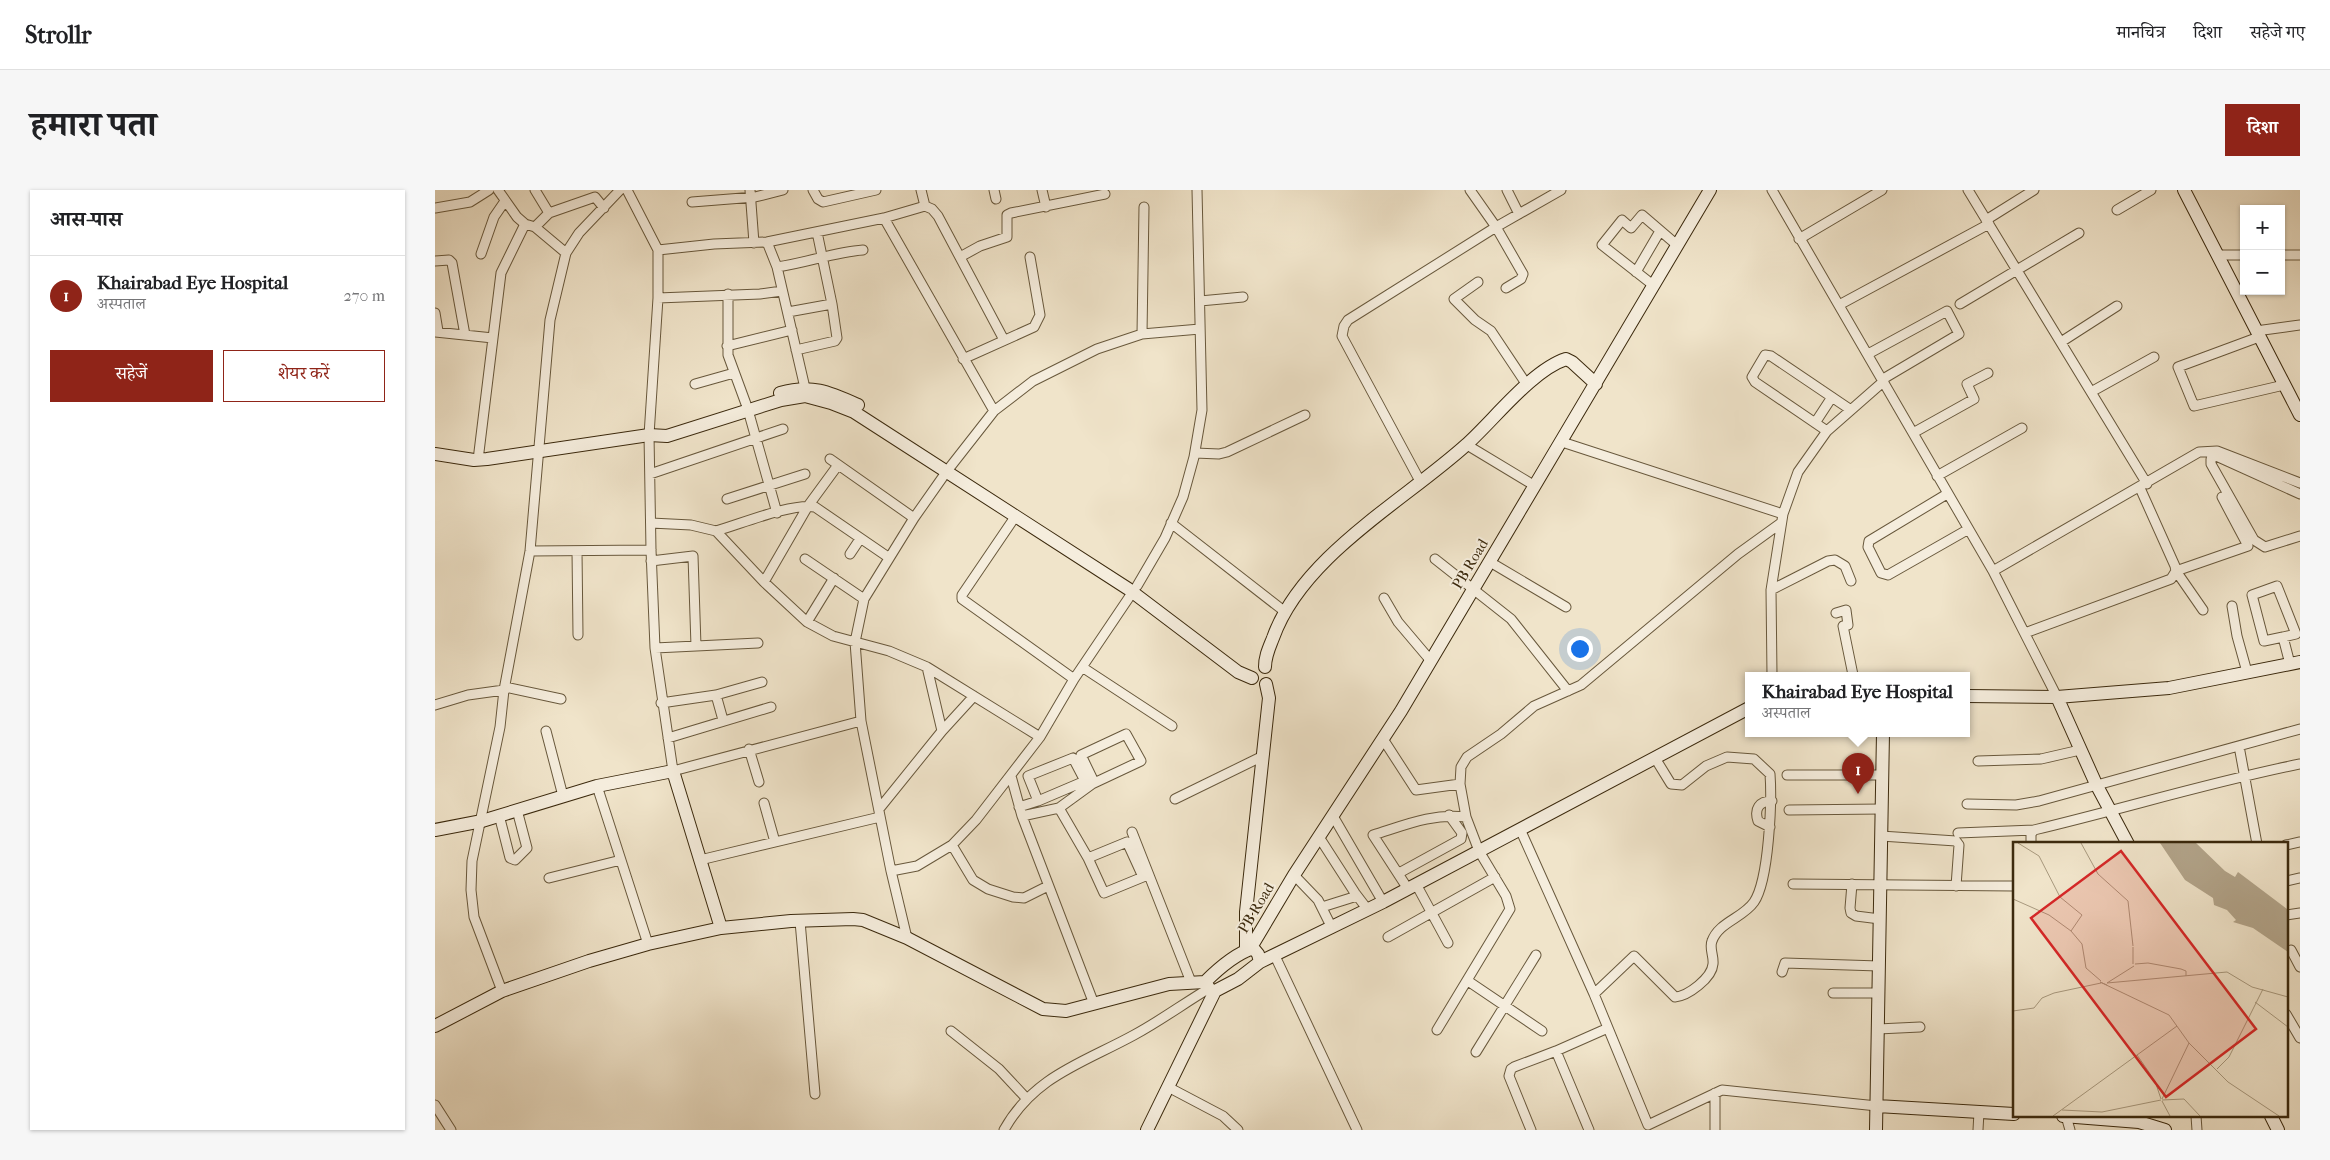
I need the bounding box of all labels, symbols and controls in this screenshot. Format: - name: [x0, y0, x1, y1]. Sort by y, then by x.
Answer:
- text: Strollr: [25, 21, 92, 49]
- text: मानचित्र: [2117, 22, 2165, 43]
- text: दिशा: [2193, 22, 2222, 43]
- text: सहेजे गए: [2250, 22, 2305, 43]
- text: हमारा पता: [30, 104, 157, 145]
- button: दिशा: [2225, 104, 2300, 156]
- map controls: [2240, 205, 2285, 295]
- button: +: [2240, 205, 2285, 250]
- text: आस-पास: [50, 207, 122, 231]
- button: −: [2240, 250, 2285, 295]
- text: Khairabad Eye Hospital: [97, 272, 288, 294]
- text: 1: [63, 286, 69, 305]
- text: 270 m: [344, 286, 385, 305]
- text: अस्पताल: [97, 294, 146, 313]
- button: सहेजें: [50, 350, 213, 402]
- button: शेयर करें: [223, 350, 385, 402]
- street label: PB Road: [1448, 535, 1492, 592]
- your location: [1567, 636, 1593, 662]
- popup: [1745, 672, 1970, 737]
- text: Khairabad Eye Hospital: [1762, 681, 1953, 703]
- text: अस्पताल: [1762, 703, 1811, 722]
- pin: 1: [1842, 753, 1874, 794]
- inset map: [2013, 842, 2287, 1118]
- street label: PB Road: [1234, 879, 1278, 936]

